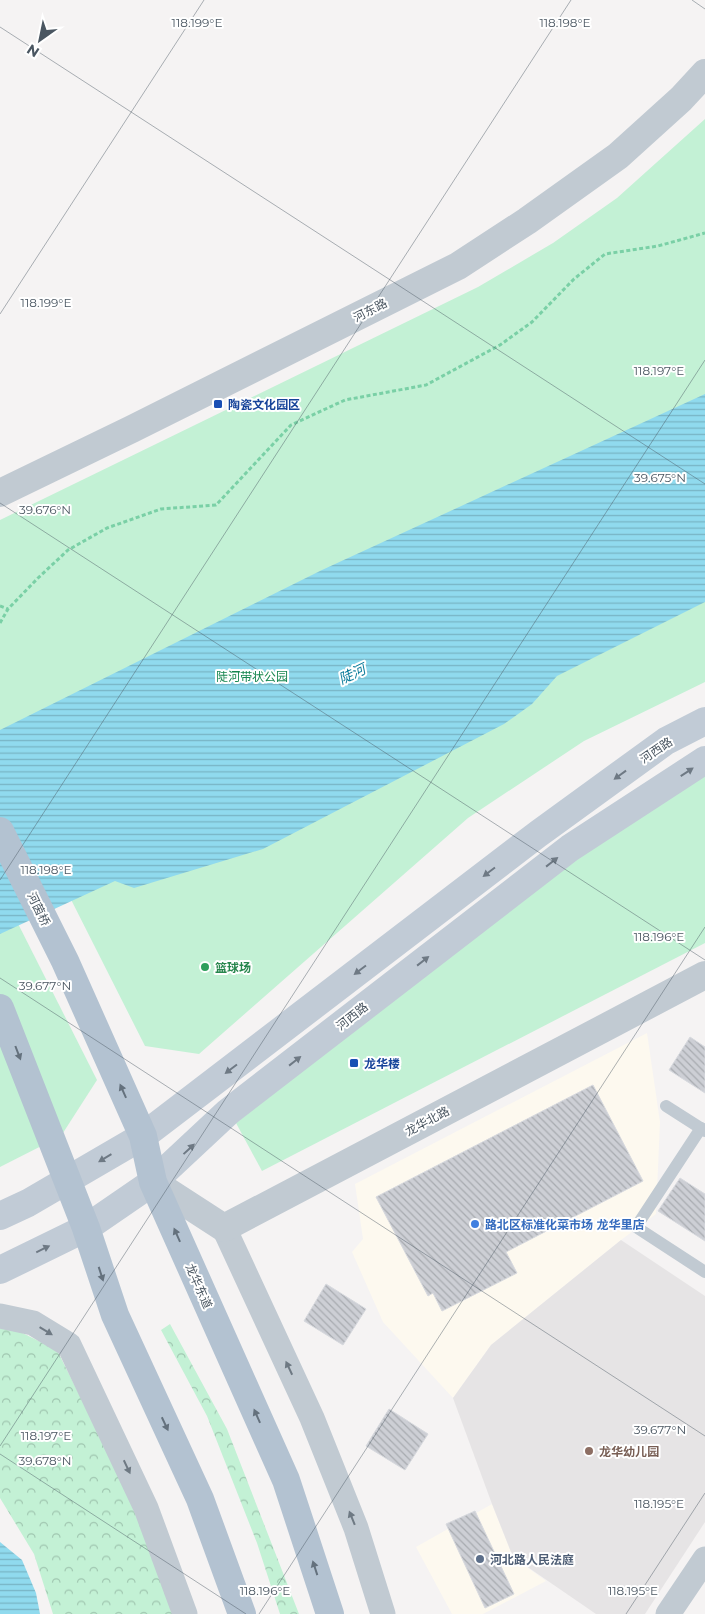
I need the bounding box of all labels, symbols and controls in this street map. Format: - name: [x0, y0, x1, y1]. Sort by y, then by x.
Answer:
- north arrow: [15, 15, 65, 65]
- text: 118.199°E: [172, 15, 222, 30]
- text: 118.198°E: [539, 15, 591, 30]
- text: N: [23, 40, 43, 62]
- text: 118.199°E: [21, 295, 71, 310]
- street label: 河东路: [351, 295, 389, 325]
- text: 118.197°E: [634, 363, 684, 378]
- place label: 陶瓷文化园区: [228, 397, 300, 412]
- marker: 陶瓷文化园区: [212, 398, 224, 410]
- text: 39.675°N: [634, 470, 686, 485]
- text: 39.676°N: [19, 502, 71, 517]
- water label: 陡河: [336, 659, 371, 688]
- park label: 陡河带状公园: [216, 669, 288, 684]
- street label: 河西路: [637, 734, 675, 766]
- one-way arrow: [680, 767, 693, 776]
- one-way arrow: [613, 770, 627, 780]
- one-way arrow: [545, 857, 559, 867]
- text: 118.198°E: [20, 862, 72, 877]
- one-way arrow: [482, 867, 496, 877]
- street label: 河茵桥: [24, 890, 54, 928]
- text: 118.196°E: [634, 929, 684, 944]
- one-way arrow: [416, 956, 429, 967]
- place label: 篮球场: [215, 960, 251, 975]
- marker: 篮球场: [199, 961, 211, 973]
- one-way arrow: [354, 965, 367, 976]
- text: 39.677°N: [19, 978, 71, 993]
- street label: 河西路: [333, 999, 371, 1033]
- one-way arrow: [14, 1046, 22, 1061]
- one-way arrow: [288, 1055, 301, 1066]
- place label: 龙华楼: [364, 1056, 400, 1071]
- marker: 龙华楼: [348, 1057, 360, 1069]
- one-way arrow: [224, 1064, 238, 1074]
- one-way arrow: [119, 1084, 127, 1098]
- street label: 龙华北路: [402, 1103, 452, 1139]
- one-way arrow: [183, 1143, 195, 1155]
- one-way arrow: [99, 1154, 112, 1163]
- place label: 路北区标准化菜市场 龙华里店: [485, 1217, 644, 1232]
- marker: 路北区标准化菜市场 龙华里店: [469, 1218, 481, 1230]
- one-way arrow: [172, 1228, 180, 1242]
- one-way arrow: [36, 1245, 50, 1253]
- street label: 龙华东道: [182, 1261, 216, 1311]
- one-way arrow: [98, 1267, 106, 1282]
- one-way arrow: [38, 1327, 53, 1335]
- one-way arrow: [285, 1361, 293, 1375]
- one-way arrow: [253, 1409, 261, 1423]
- one-way arrow: [161, 1417, 169, 1431]
- text: 39.677°N: [634, 1422, 686, 1437]
- text: 118.197°E: [21, 1428, 71, 1443]
- place label: 龙华幼儿园: [599, 1444, 659, 1459]
- marker: 龙华幼儿园: [583, 1445, 595, 1457]
- text: 39.678°N: [19, 1453, 71, 1468]
- one-way arrow: [123, 1460, 131, 1474]
- text: 118.195°E: [634, 1496, 684, 1511]
- one-way arrow: [347, 1511, 355, 1525]
- place label: 河北路人民法庭: [490, 1552, 574, 1567]
- marker: 河北路人民法庭: [474, 1553, 486, 1565]
- one-way arrow: [310, 1560, 318, 1575]
- text: 118.196°E: [240, 1583, 290, 1598]
- text: 118.195°E: [608, 1583, 658, 1598]

